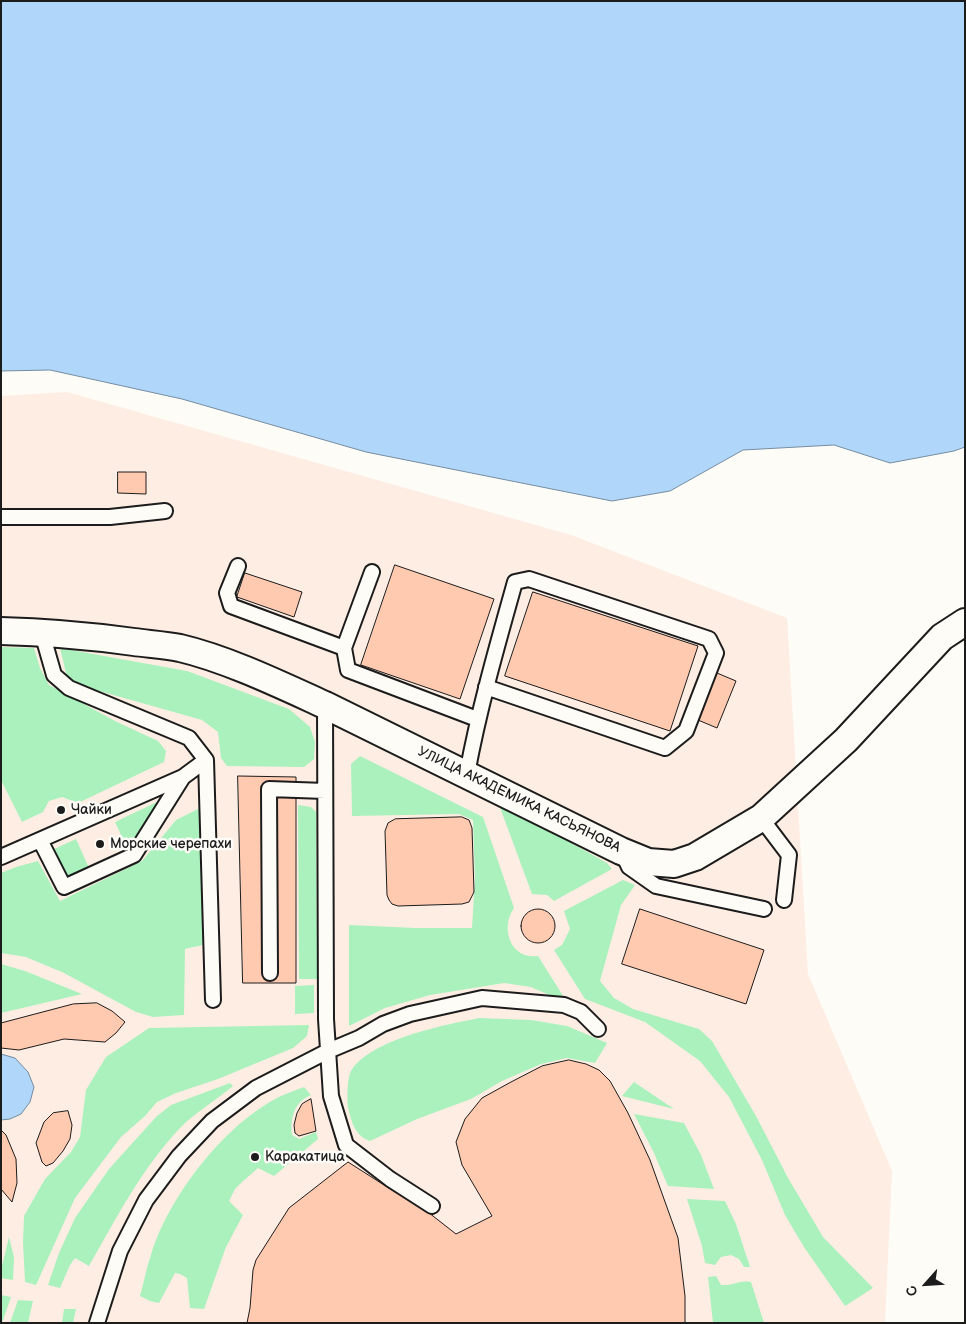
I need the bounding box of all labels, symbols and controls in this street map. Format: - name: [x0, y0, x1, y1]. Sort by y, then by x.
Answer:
- street label: УЛИЦА АКАДЕМИКА КАСЬЯНОВА: [415, 743, 623, 857]
- place label: Чайки: [71, 802, 112, 818]
- marker: Чайки: [55, 804, 67, 816]
- place label: Морские черепахи: [110, 836, 232, 852]
- marker: Морские черепахи: [94, 838, 106, 850]
- place label: Каракатица: [265, 1149, 345, 1165]
- marker: Каракатица: [249, 1151, 261, 1163]
- north arrow: [901, 1259, 951, 1309]
- text: С: [902, 1283, 922, 1299]

